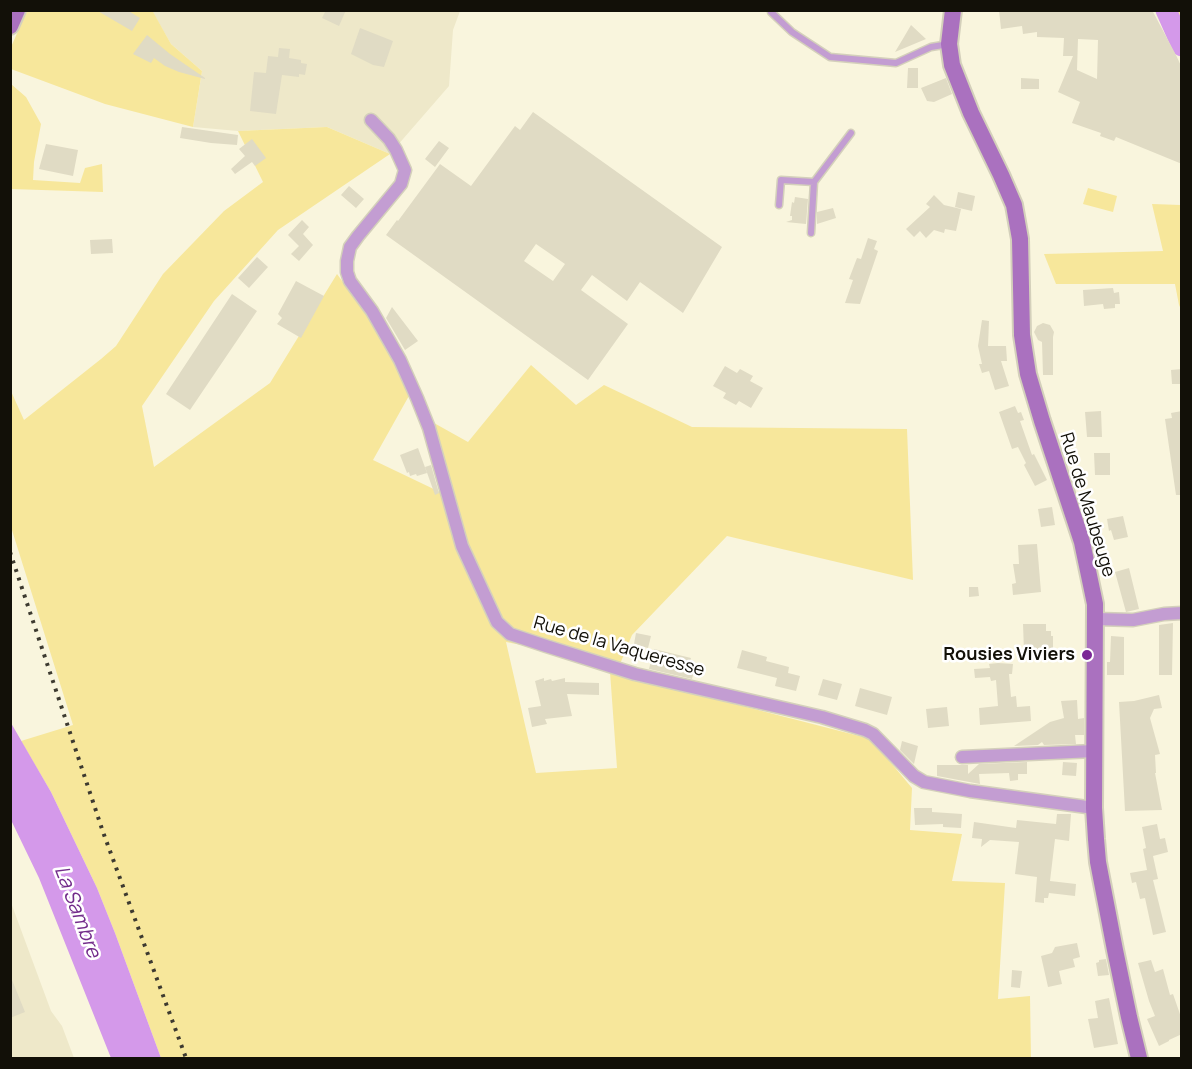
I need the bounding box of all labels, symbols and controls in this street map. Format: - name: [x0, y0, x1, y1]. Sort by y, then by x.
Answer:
- street label: Rue de Maubeuge: [1055, 430, 1119, 580]
- street label: Rue de la Vaqueresse: [531, 612, 707, 682]
- place label: Rousies Viviers: [943, 644, 1075, 666]
- marker: Rousies Viviers: [1080, 648, 1094, 662]
- water label: La Sambre: [49, 863, 105, 961]

